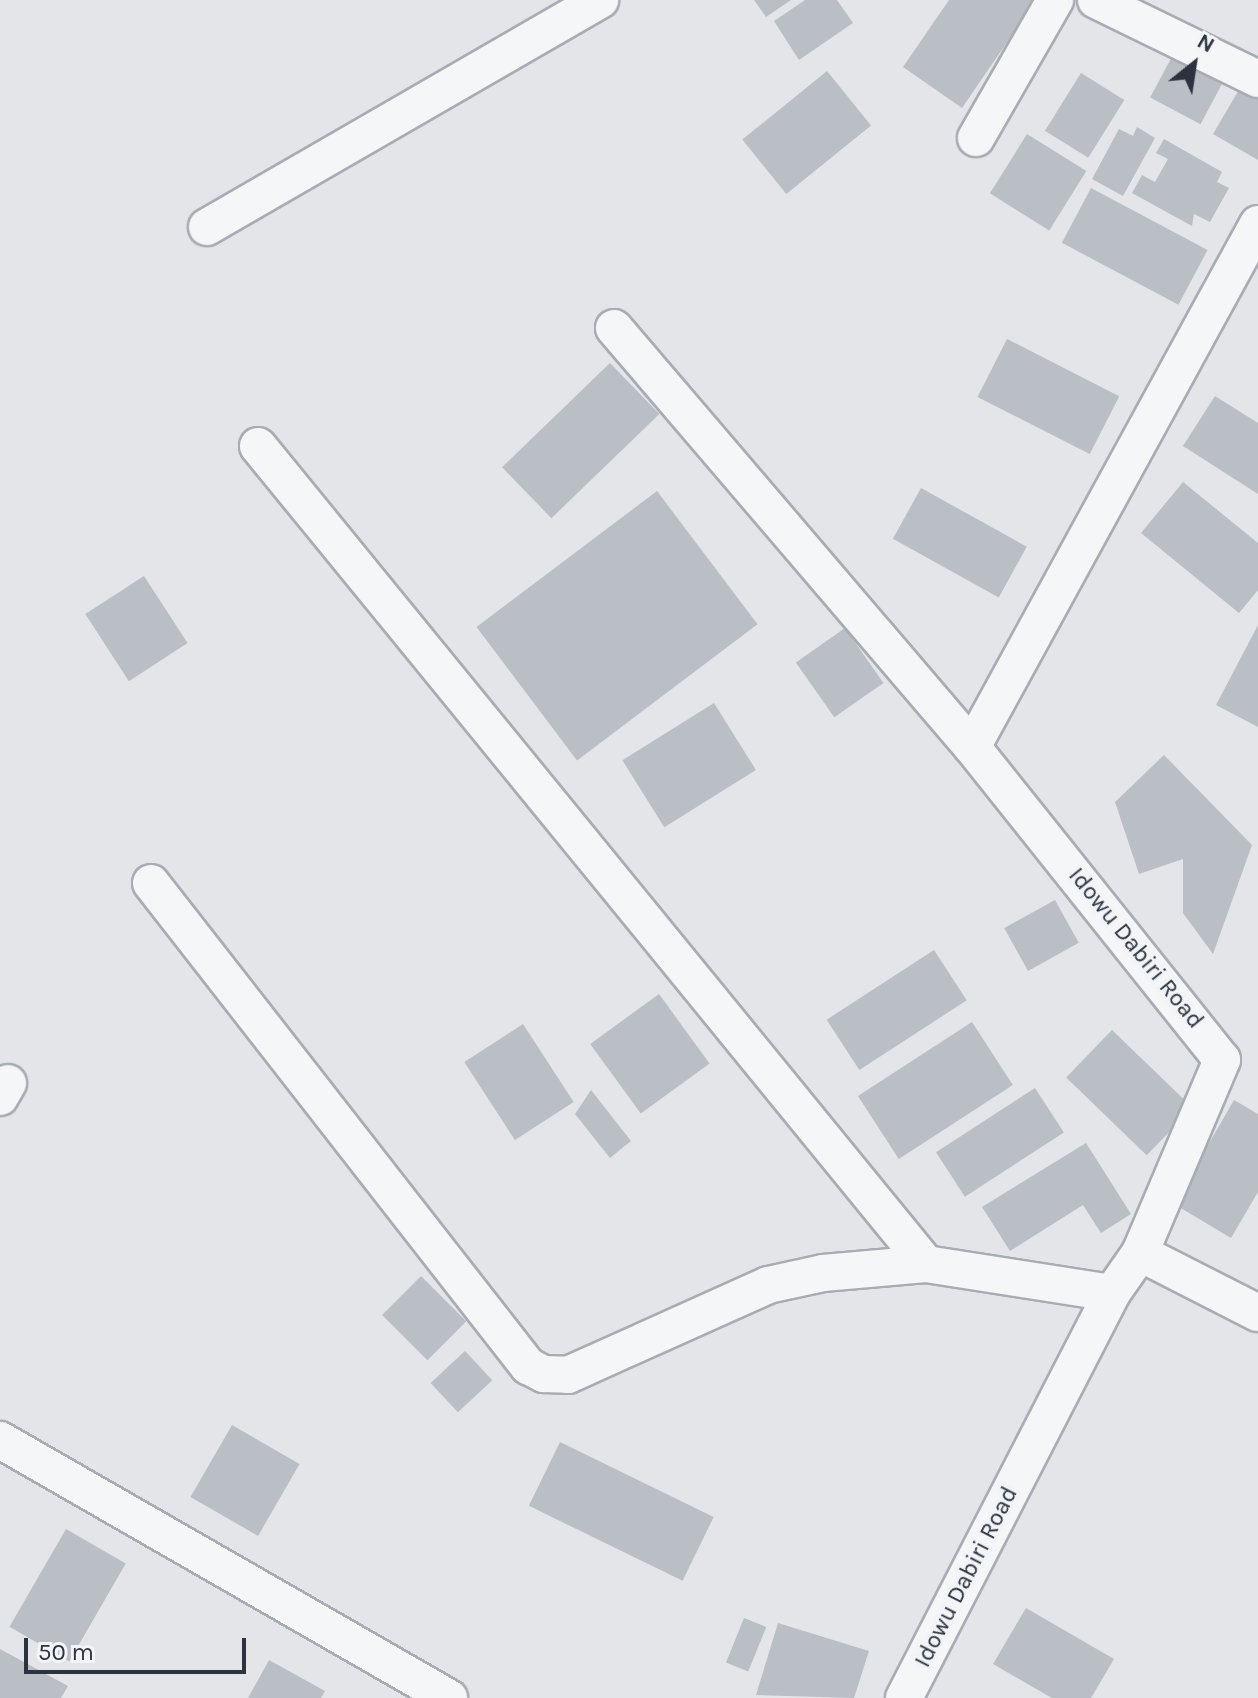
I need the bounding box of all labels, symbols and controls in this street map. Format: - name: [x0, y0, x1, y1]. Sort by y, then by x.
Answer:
- north arrow: [1154, 24, 1234, 104]
- text: N: [1193, 28, 1219, 58]
- street label: Idowu Dabiri Road: [1062, 862, 1210, 1034]
- street label: Idowu Dabiri Road: [908, 1482, 1024, 1672]
- scale bar: [28, 1622, 250, 1672]
- text: 50 m: [38, 1638, 94, 1666]

